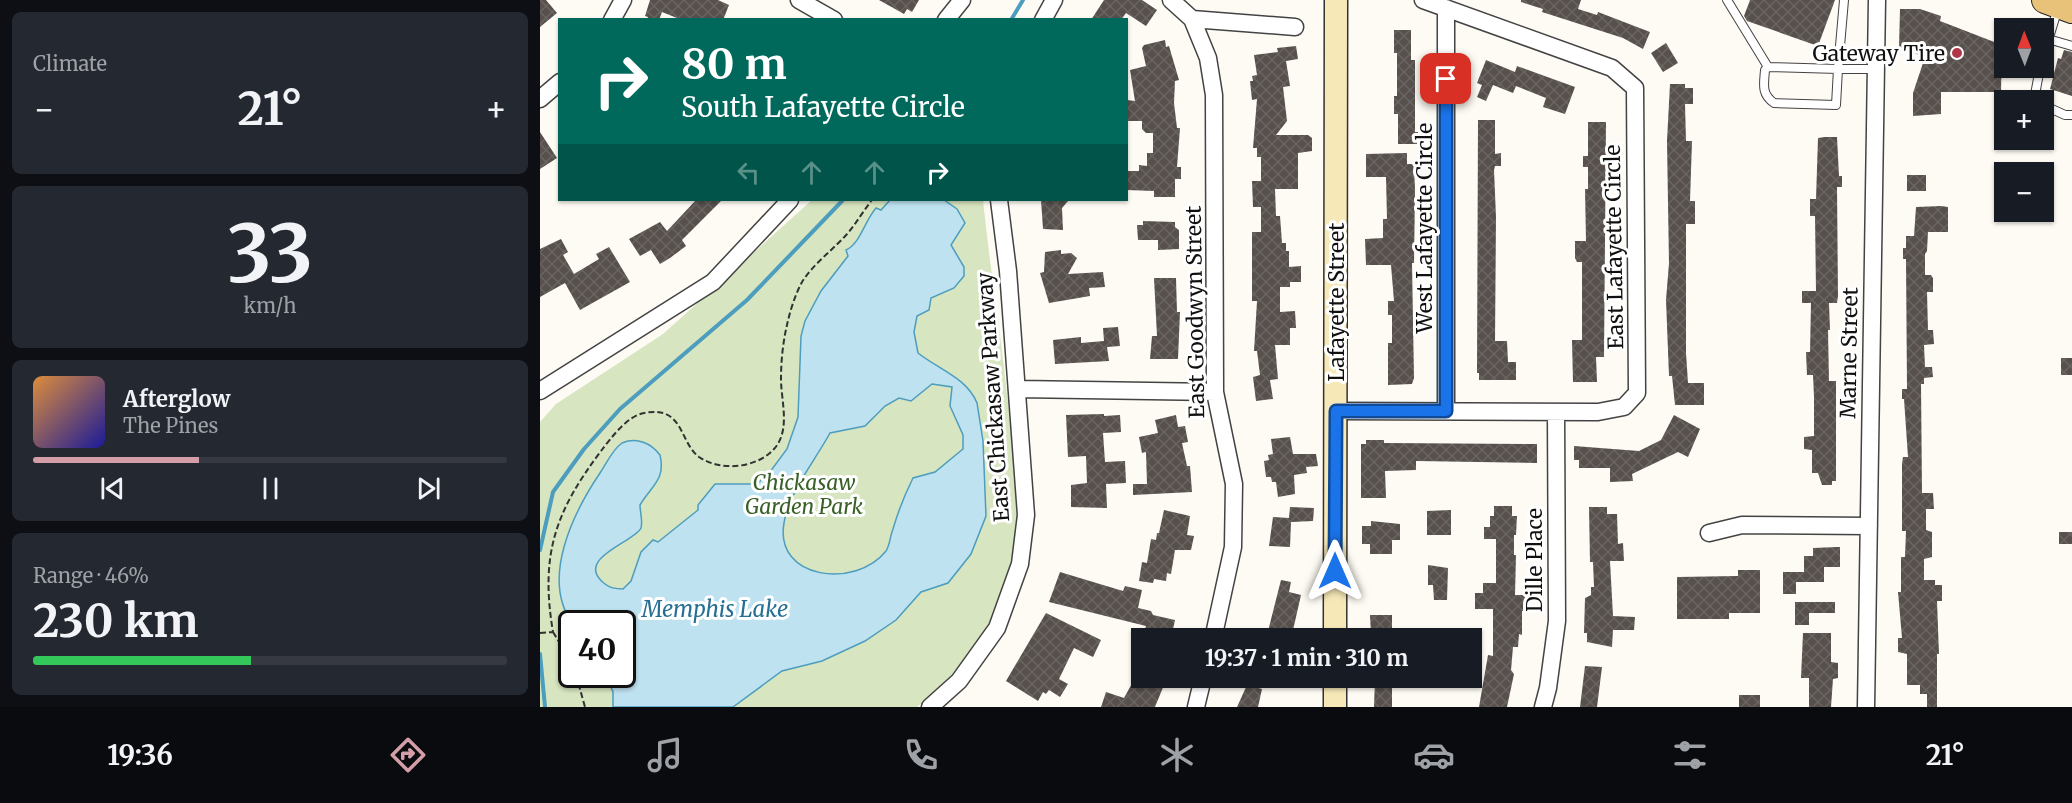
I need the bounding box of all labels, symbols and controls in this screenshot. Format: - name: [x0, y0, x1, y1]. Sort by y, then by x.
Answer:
- north arrow: [1994, 18, 2054, 78]
- map controls: [1994, 18, 2054, 222]
- text: 80 m: [681, 38, 787, 90]
- place label: Gateway Tire: [1813, 40, 1945, 67]
- icon: right: [582, 42, 660, 120]
- marker: Gateway Tire: [1950, 46, 1964, 60]
- text: Climate: [33, 51, 107, 76]
- pin: [1420, 53, 1471, 104]
- icon: arrive: [1429, 62, 1462, 95]
- text: 21°: [237, 81, 303, 137]
- text: −: [33, 89, 55, 130]
- text: +: [485, 89, 507, 130]
- text: South Lafayette Circle: [681, 90, 965, 124]
- button: +: [1994, 90, 2054, 150]
- street label: West Lafayette Circle: [1411, 123, 1438, 334]
- street label: East Lafayette Circle: [1599, 144, 1629, 350]
- icon: left: [732, 156, 765, 189]
- icon: ahead: [795, 156, 828, 189]
- icon: ahead: [858, 156, 891, 189]
- icon: right: [921, 156, 954, 189]
- button: −: [1994, 162, 2054, 222]
- text: 33: [227, 205, 313, 303]
- street label: East Goodwyn Street: [1180, 205, 1210, 419]
- street label: Lafayette Street: [1323, 222, 1350, 382]
- street label: East Chickasaw Parkway: [971, 271, 1015, 523]
- street label: Marne Street: [1834, 287, 1864, 419]
- text: km/h: [244, 293, 296, 318]
- text: Afterglow: [123, 385, 230, 413]
- text: The Pines: [123, 413, 218, 438]
- park label: Chickasaw Garden Park: [745, 469, 863, 520]
- icon: previous: [96, 472, 129, 505]
- icon: pause: [254, 472, 287, 505]
- icon: next: [412, 472, 445, 505]
- street label: Dille Place: [1521, 508, 1548, 612]
- position arrow: [1303, 539, 1367, 603]
- text: Range · 46%: [33, 563, 149, 588]
- text: 230 km: [33, 593, 199, 649]
- water label: Memphis Lake: [641, 595, 788, 623]
- speed limit sign: 40: [558, 610, 636, 688]
- text: 19:37 · 1 min · 310 m: [1205, 644, 1408, 672]
- icon: directions: [387, 734, 429, 776]
- icon: music: [644, 734, 686, 776]
- icon: phone: [900, 734, 942, 776]
- icon: climate: [1156, 734, 1198, 776]
- icon: car: [1413, 734, 1455, 776]
- icon: filters: [1669, 734, 1711, 776]
- text: 19:36: [107, 738, 173, 772]
- text: 21°: [1926, 738, 1965, 772]

